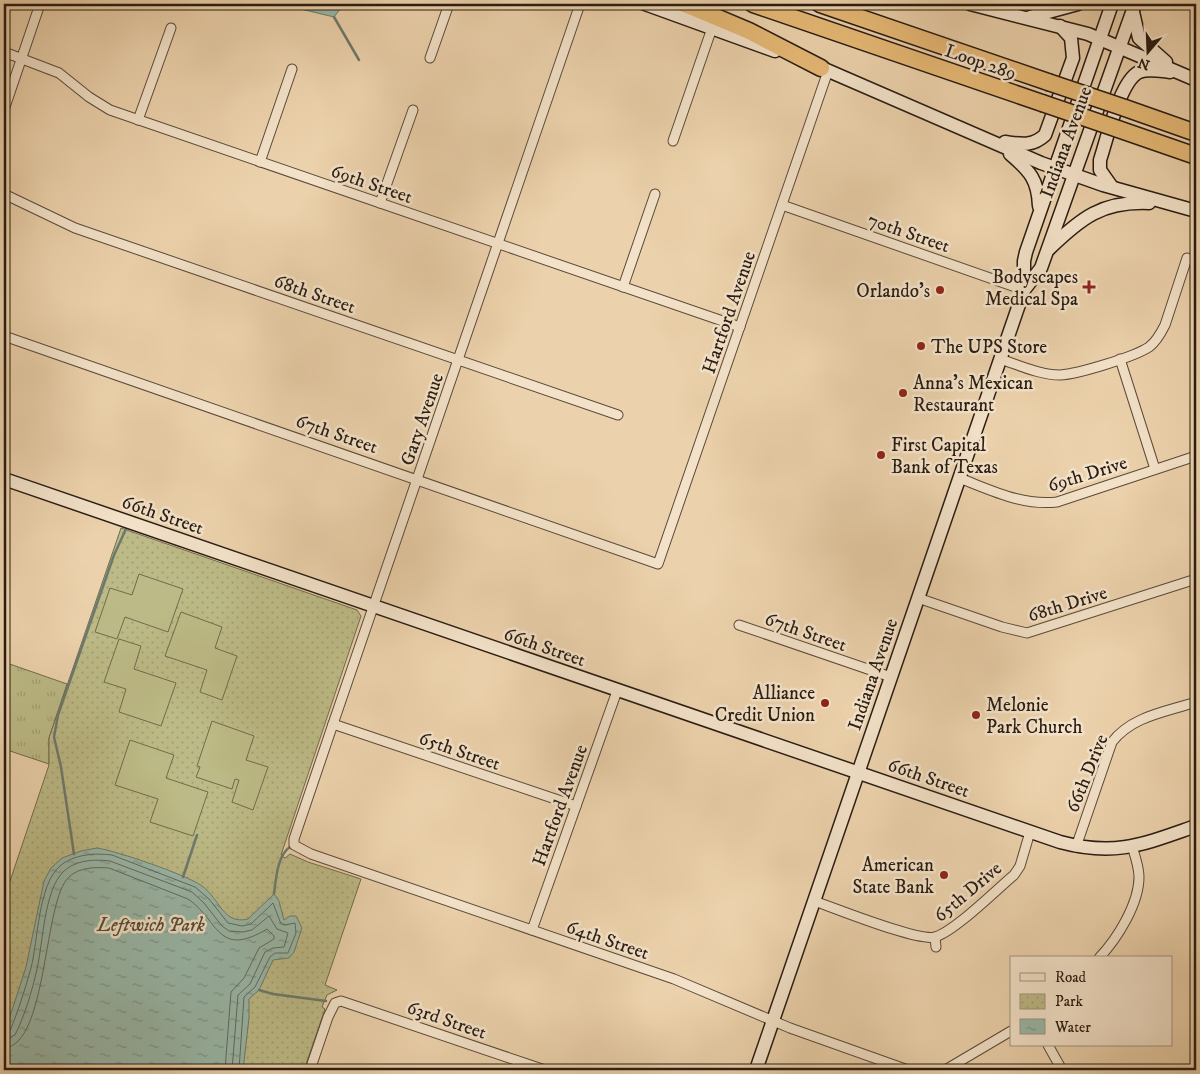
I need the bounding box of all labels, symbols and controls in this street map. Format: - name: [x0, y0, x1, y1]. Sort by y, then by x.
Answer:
- north arrow: [1122, 28, 1172, 78]
- street label: Loop 289: [942, 39, 1019, 85]
- text: N: [1135, 53, 1152, 74]
- street label: Indiana Avenue: [1036, 83, 1097, 201]
- street label: 69th Street: [328, 160, 415, 209]
- street label: 70th Street: [864, 209, 953, 258]
- street label: Hartford Avenue: [698, 248, 761, 377]
- place label: Bodyscapes Medical Spa: [985, 266, 1078, 311]
- street label: 68th Street: [271, 270, 358, 319]
- place label: Orlando's: [856, 280, 930, 303]
- marker: Bodyscapes Medical Spa: [1082, 280, 1096, 294]
- marker: Orlando's: [934, 284, 946, 296]
- place label: The UPS Store: [931, 336, 1047, 359]
- marker: The UPS Store: [915, 340, 927, 352]
- street label: Gary Avenue: [396, 370, 449, 469]
- place label: Anna's Mexican Restaurant: [913, 372, 1033, 417]
- marker: Anna's Mexican Restaurant: [897, 387, 909, 399]
- street label: 67th Street: [293, 410, 380, 459]
- place label: First Capital Bank of Texas: [891, 434, 998, 479]
- marker: First Capital Bank of Texas: [875, 449, 887, 461]
- street label: 69th Drive: [1045, 451, 1130, 497]
- street label: 66th Street: [119, 491, 206, 540]
- street label: 68th Drive: [1025, 581, 1110, 627]
- street label: 67th Street: [762, 608, 849, 657]
- street label: Indiana Avenue: [843, 615, 903, 734]
- street label: 66th Street: [501, 623, 588, 672]
- place label: Alliance Credit Union: [715, 682, 815, 727]
- place label: Melonie Park Church: [986, 694, 1082, 739]
- marker: Alliance Credit Union: [819, 697, 831, 709]
- marker: Melonie Park Church: [970, 709, 982, 721]
- street label: 65th Street: [416, 727, 503, 776]
- street label: 66th Drive: [1061, 731, 1113, 816]
- street label: Hartford Avenue: [528, 741, 593, 869]
- street label: 66th Street: [885, 754, 972, 803]
- place label: American State Bank: [852, 854, 935, 899]
- street label: 65th Drive: [929, 857, 1007, 927]
- marker: American State Bank: [938, 869, 950, 881]
- park label: Leftwich Park: [96, 914, 205, 937]
- street label: 64th Street: [563, 916, 652, 965]
- legend: [1010, 956, 1172, 1046]
- text: Road: [1055, 968, 1087, 987]
- text: Park: [1055, 992, 1084, 1011]
- street label: 63rd Street: [404, 996, 489, 1045]
- text: Water: [1054, 1018, 1091, 1037]

